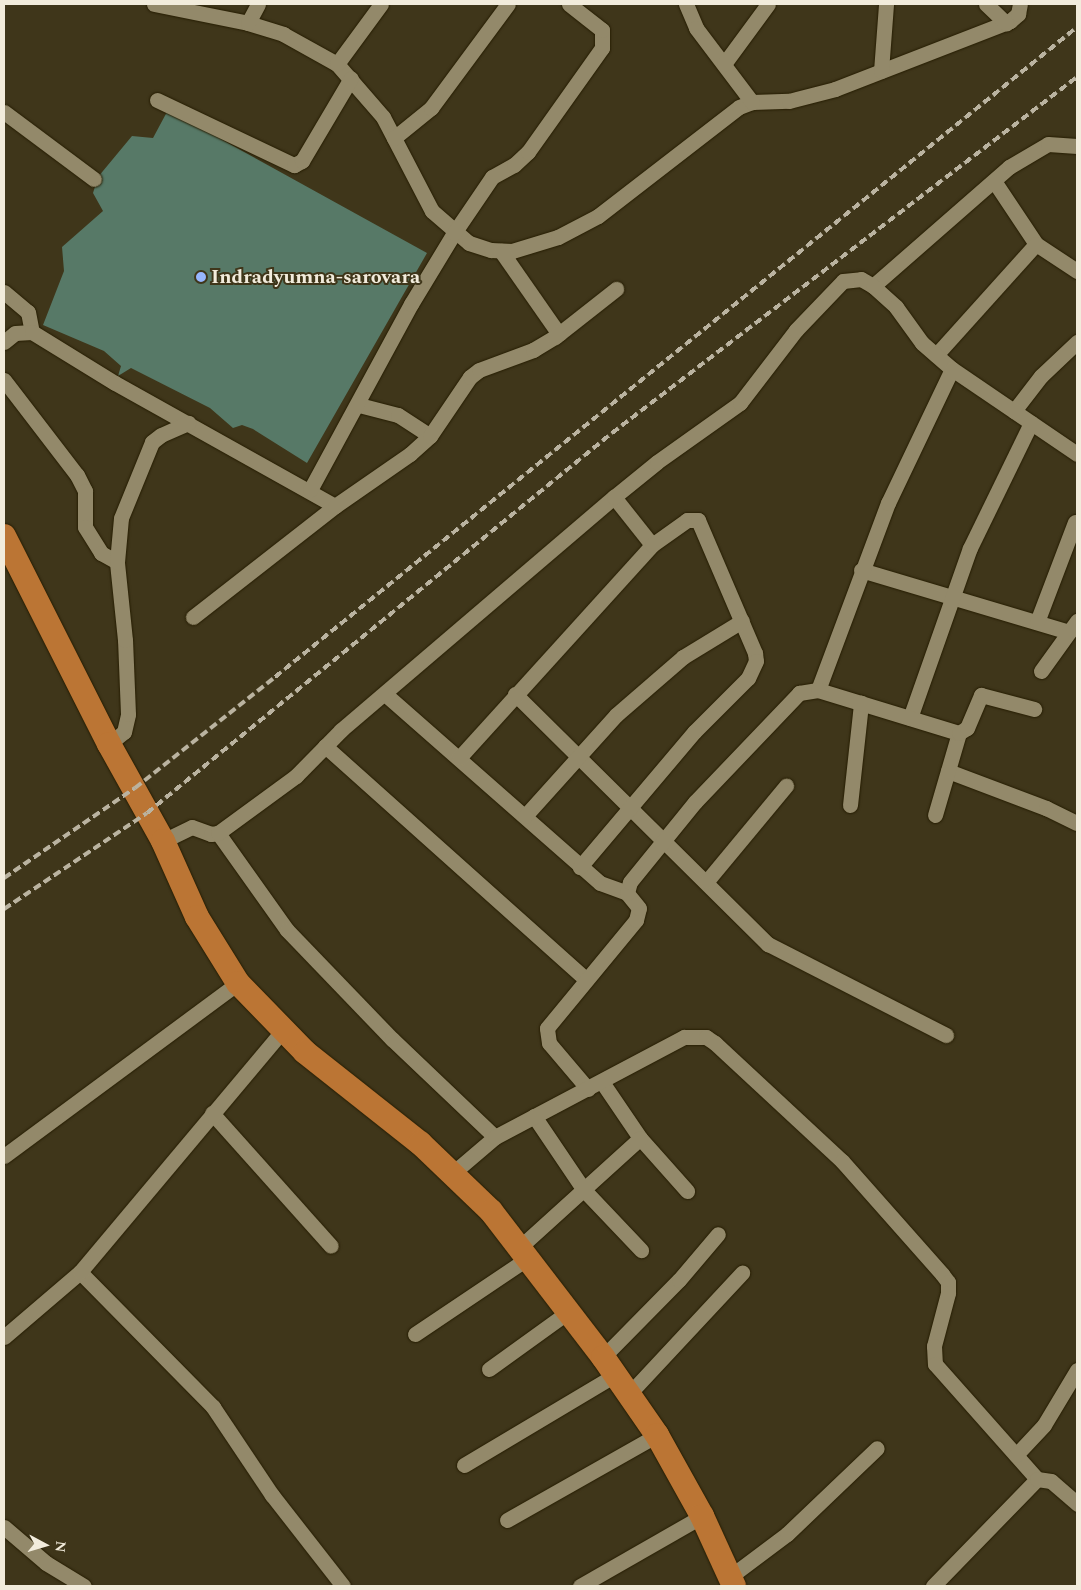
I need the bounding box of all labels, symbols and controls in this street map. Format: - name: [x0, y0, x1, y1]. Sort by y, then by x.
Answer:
- place label: Indradyumna-sarovara: [211, 265, 420, 289]
- marker: Indradyumna-sarovara: [195, 271, 207, 283]
- north arrow: [20, 1520, 70, 1570]
- text: N: [49, 1540, 71, 1553]

